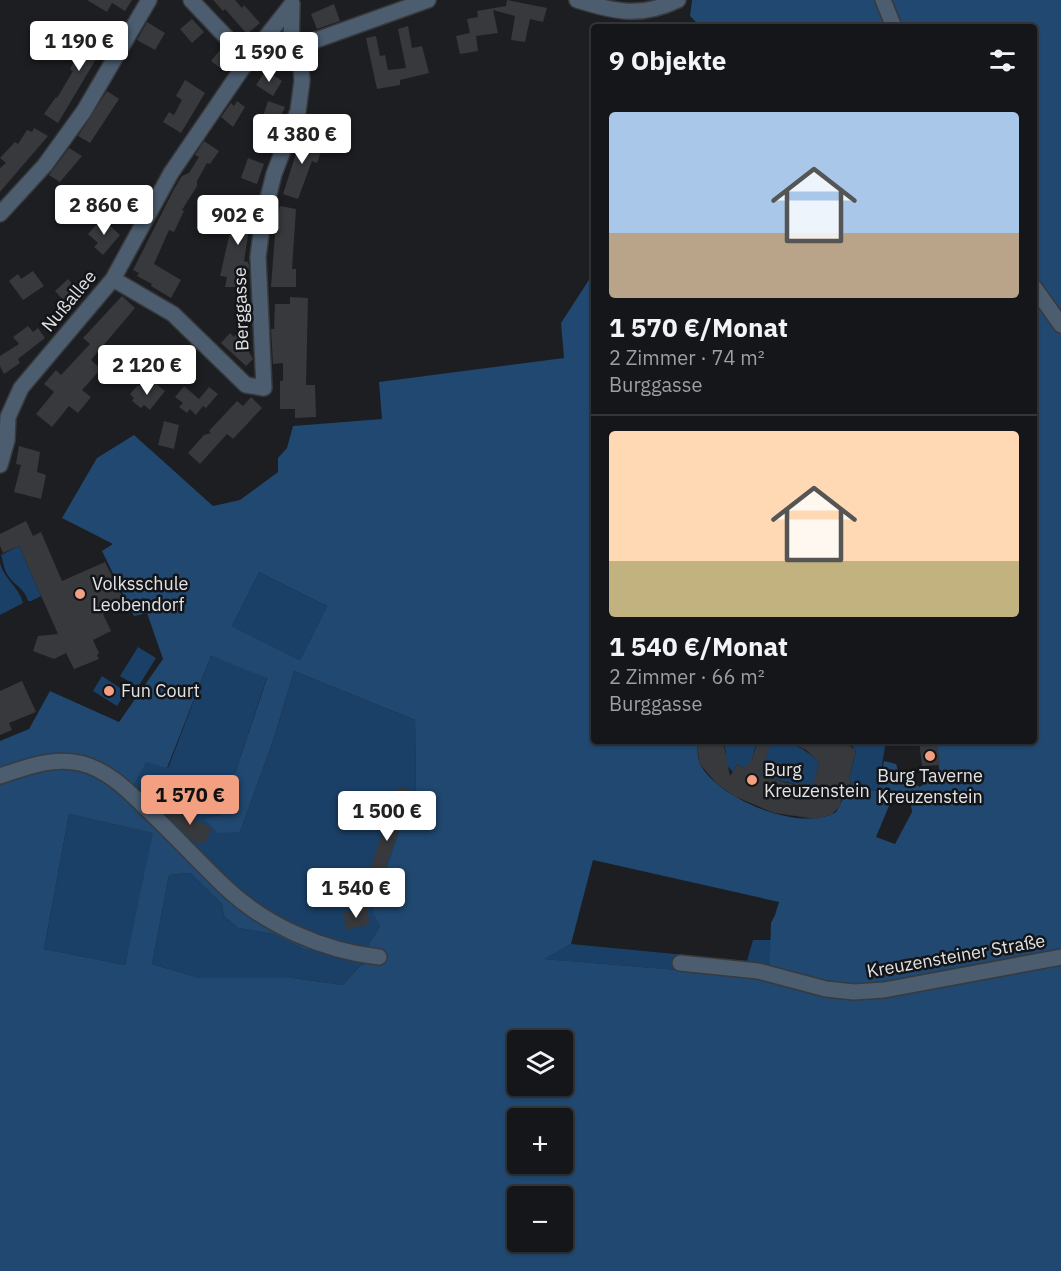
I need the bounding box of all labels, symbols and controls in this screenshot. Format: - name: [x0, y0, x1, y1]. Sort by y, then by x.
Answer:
- pin: 1 190 €: [24, 21, 134, 72]
- text: 1 190 €: [44, 27, 114, 54]
- pin: 1 590 €: [214, 32, 324, 83]
- text: 1 590 €: [234, 38, 304, 65]
- text: 9 Objekte: [609, 43, 726, 77]
- icon: filters: [986, 44, 1019, 77]
- pin: 4 380 €: [247, 114, 357, 165]
- text: 4 380 €: [267, 120, 337, 147]
- icon: home: [760, 151, 868, 259]
- pin: 2 860 €: [49, 185, 159, 236]
- text: 2 860 €: [69, 191, 139, 218]
- pin: 902 €: [196, 195, 280, 246]
- text: 902 €: [211, 201, 265, 228]
- street label: Nußallee: [36, 265, 101, 336]
- street label: Berggasse: [228, 267, 253, 351]
- text: 1 570 €/Monat: [609, 310, 788, 344]
- text: 2 Zimmer · 74 m²: [609, 344, 765, 371]
- pin: 2 120 €: [92, 345, 202, 396]
- text: 2 120 €: [112, 351, 182, 378]
- text: Burggasse: [609, 371, 702, 398]
- icon: home: [760, 470, 868, 578]
- place label: Volksschule Leobendorf: [92, 572, 189, 616]
- marker: Volksschule Leobendorf: [73, 587, 87, 601]
- text: 1 540 €/Monat: [609, 629, 788, 663]
- text: 2 Zimmer · 66 m²: [609, 663, 765, 690]
- place label: Fun Court: [121, 679, 200, 702]
- marker: Fun Court: [102, 684, 116, 698]
- text: Burggasse: [609, 690, 702, 717]
- marker: Burg Taverne Kreuzenstein: [923, 749, 937, 763]
- place label: Burg Kreuzenstein: [764, 758, 870, 802]
- place label: Burg Taverne Kreuzenstein: [877, 764, 983, 808]
- marker: Burg Kreuzenstein: [745, 773, 759, 787]
- pin: 1 570 €: [135, 775, 245, 826]
- text: 1 570 €: [155, 781, 225, 808]
- pin: 1 500 €: [332, 791, 442, 842]
- text: 1 500 €: [352, 797, 422, 824]
- pin: 1 540 €: [301, 868, 411, 919]
- text: 1 540 €: [321, 874, 391, 901]
- street label: Kreuzensteiner Straße: [865, 928, 1047, 983]
- map controls: [507, 1030, 573, 1252]
- button: layers: [507, 1030, 573, 1096]
- button: +: [507, 1108, 573, 1174]
- button: −: [507, 1186, 573, 1252]

